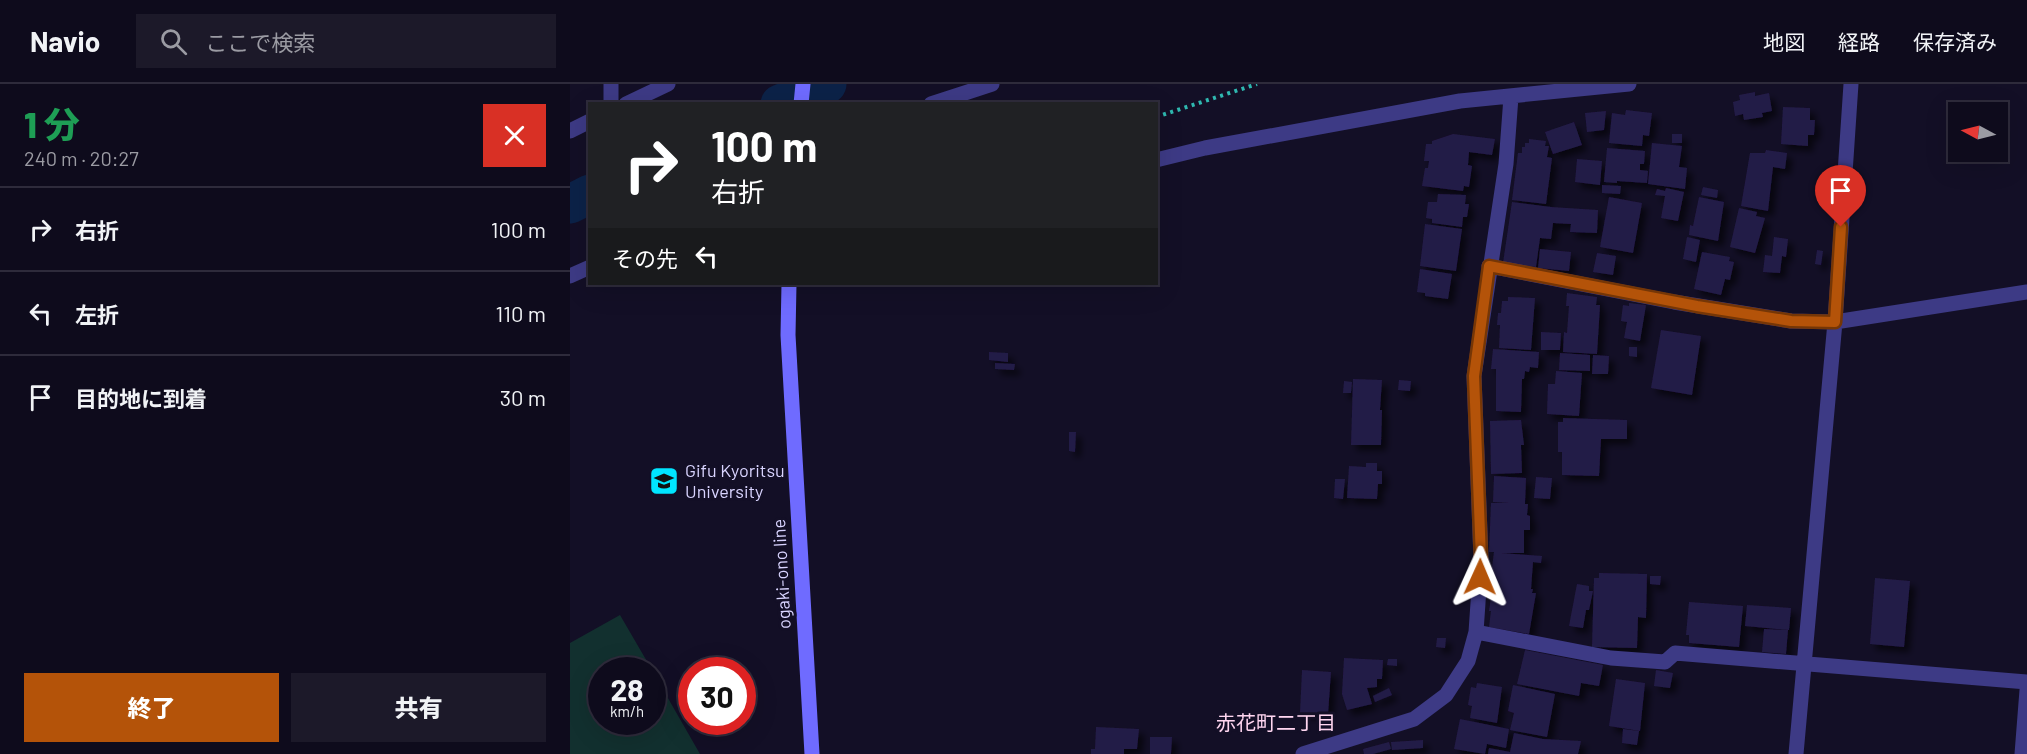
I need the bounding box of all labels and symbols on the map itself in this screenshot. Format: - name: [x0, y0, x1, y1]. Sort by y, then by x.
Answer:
- north arrow: [1948, 102, 2008, 162]
- pin: [1815, 165, 1866, 227]
- place label: Gifu Kyoritsu University: [685, 459, 785, 502]
- school or university icon: Gifu Kyoritsu University: [648, 465, 680, 497]
- street label: ogaki-ono line: [767, 519, 795, 630]
- position arrow: [1448, 545, 1512, 609]
- speed limit sign: 30: [678, 657, 756, 735]
- district label: 赤花町二丁目: [1216, 710, 1336, 734]

